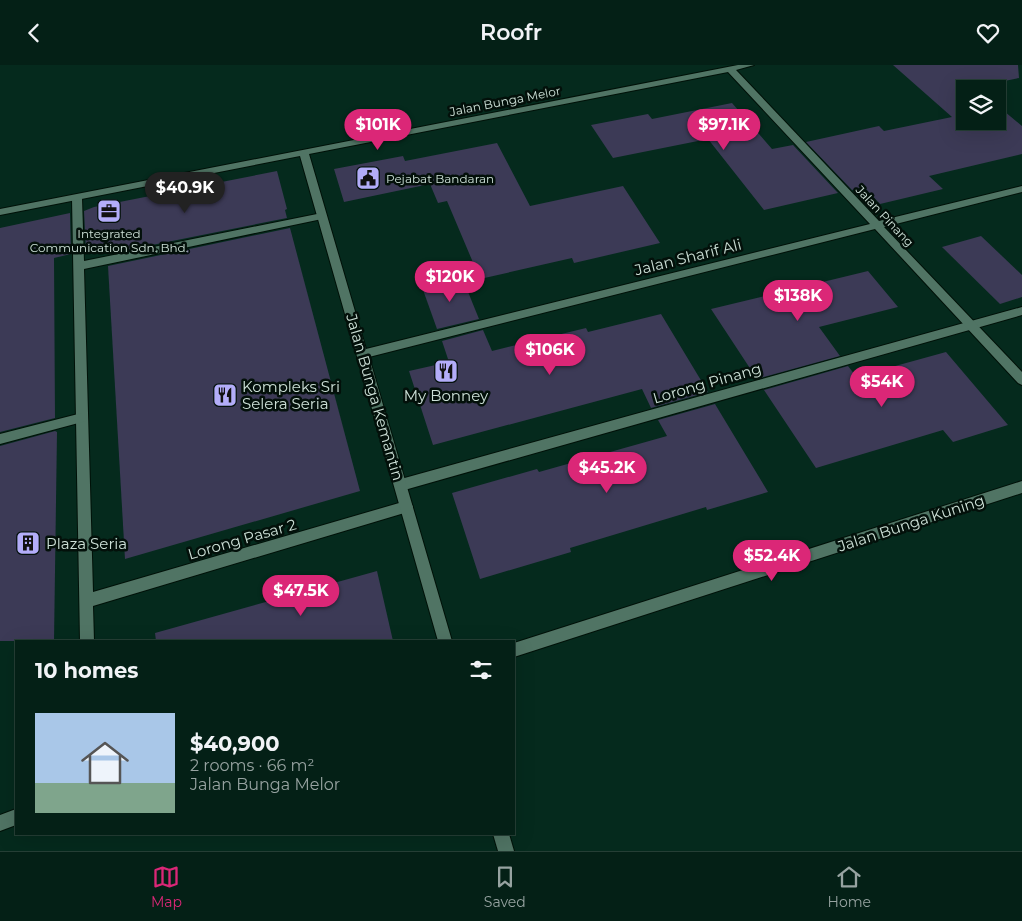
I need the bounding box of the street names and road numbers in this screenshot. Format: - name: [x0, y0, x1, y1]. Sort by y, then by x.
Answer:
- street label: Jalan Bunga Melor: [447, 83, 562, 119]
- street label: Jalan Pinang: [852, 182, 917, 250]
- street label: Jalan Sharif Ali: [632, 235, 743, 280]
- street label: Jalan Bunga Kemantin: [342, 311, 408, 483]
- street label: Lorong Pinang: [651, 358, 763, 408]
- street label: Jalan Bunga Kuning: [834, 490, 987, 556]
- street label: Lorong Pasar 2: [186, 514, 298, 564]

